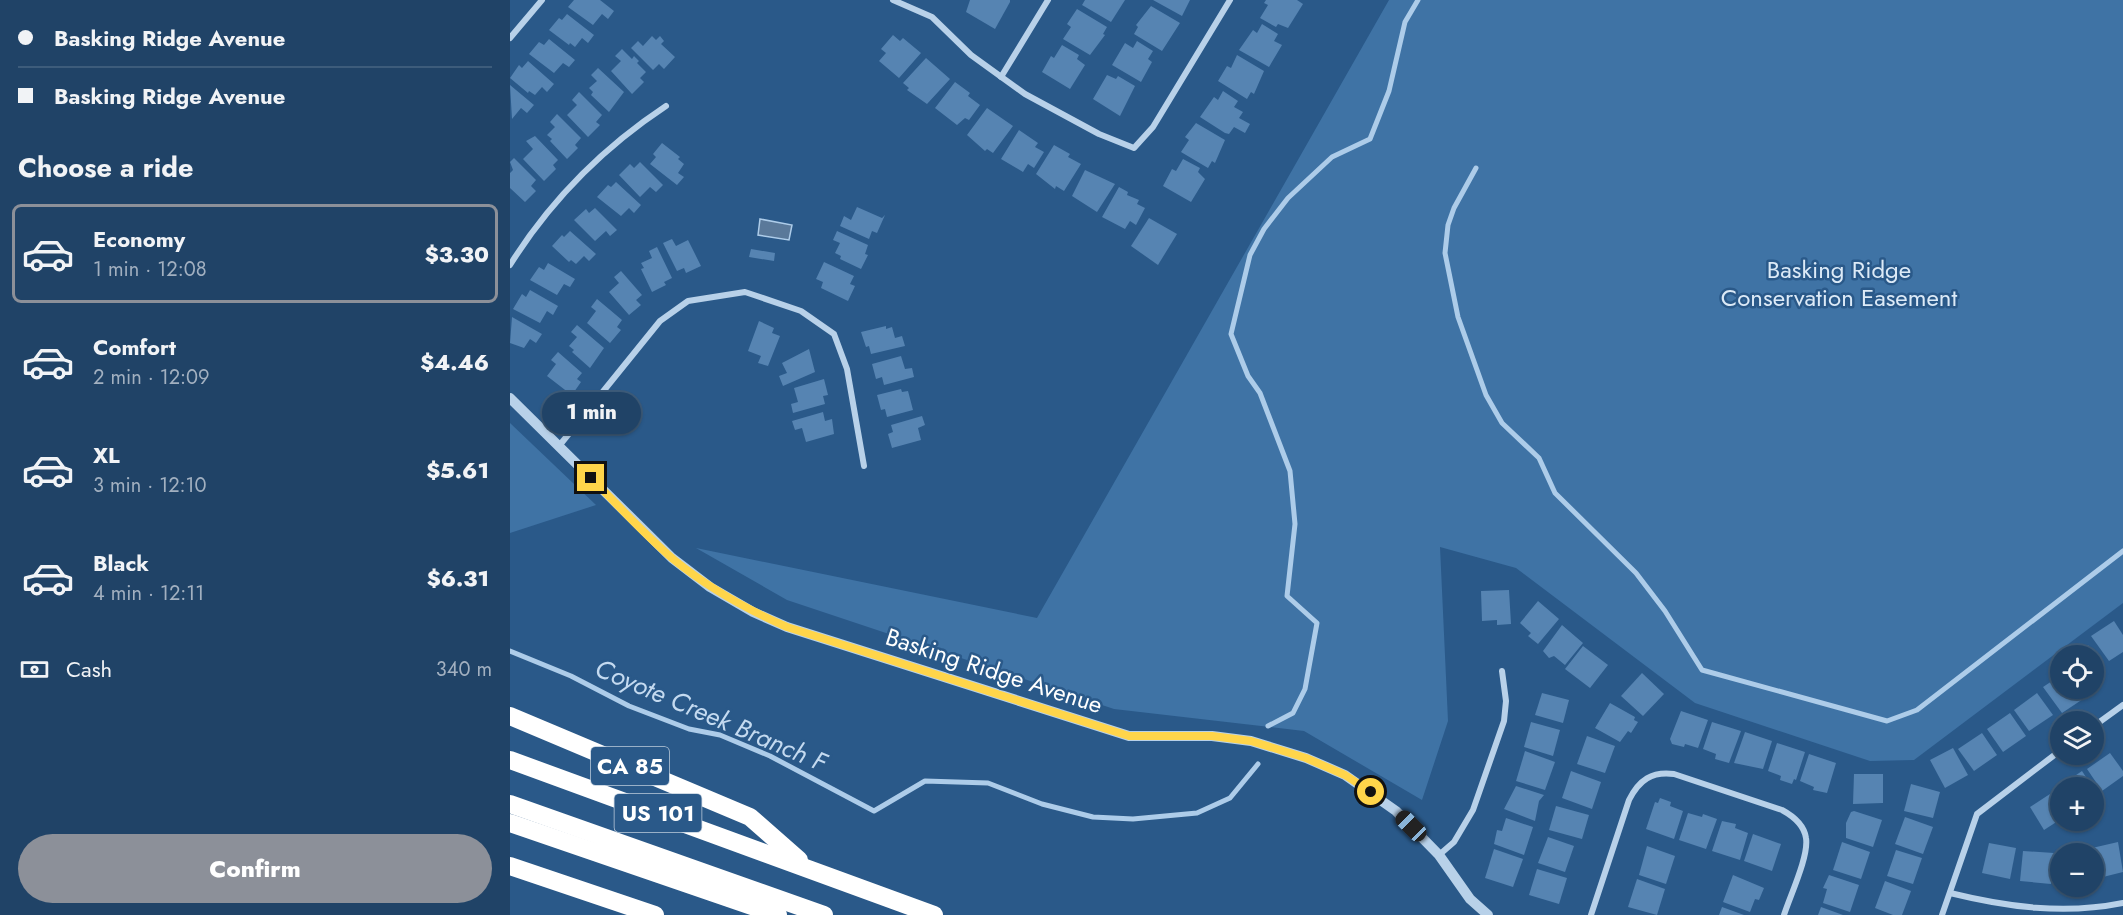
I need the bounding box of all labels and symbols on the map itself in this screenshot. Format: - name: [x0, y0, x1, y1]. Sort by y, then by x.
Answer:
- park label: Basking Ridge Conservation Easement: [1721, 252, 1957, 315]
- callout: 1 min: [542, 391, 640, 433]
- route end: [577, 464, 604, 491]
- street label: Basking Ridge Avenue: [881, 619, 1107, 722]
- water label: Coyote Creek Branch F: [589, 649, 834, 782]
- road number: CA 85: [591, 747, 669, 785]
- route start: [1357, 778, 1384, 805]
- road number: US 101: [614, 794, 702, 832]
- car: [1392, 807, 1430, 845]

